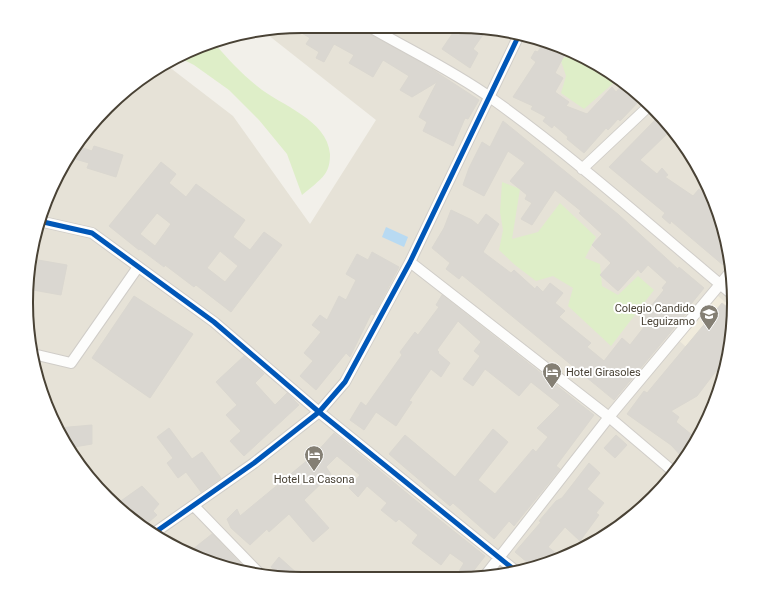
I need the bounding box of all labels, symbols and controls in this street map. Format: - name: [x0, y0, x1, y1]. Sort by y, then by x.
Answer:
- place label: Colegio Candido Leguizamo: [615, 302, 695, 328]
- school or university icon: Colegio Candido Leguizamo: [698, 303, 720, 331]
- hotel icon: Hotel Girasoles: [541, 361, 563, 389]
- place label: Hotel Girasoles: [566, 366, 641, 379]
- hotel icon: Hotel La Casona: [303, 444, 325, 472]
- place label: Hotel La Casona: [274, 473, 354, 486]

